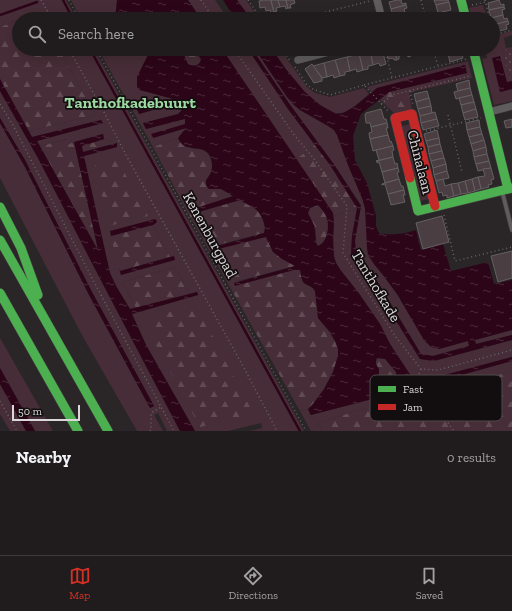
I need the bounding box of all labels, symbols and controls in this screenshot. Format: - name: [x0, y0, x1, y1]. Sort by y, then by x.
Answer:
- search box: [12, 12, 500, 56]
- icon: search: [26, 23, 48, 45]
- text: Search here: [58, 25, 134, 43]
- district label: Tanthofkadebuurt: [64, 93, 196, 112]
- street label: Chinalaan: [403, 128, 437, 196]
- street label: Kenenburgpad: [179, 189, 241, 282]
- street label: Tanthofkade: [347, 247, 405, 325]
- legend: [370, 375, 502, 421]
- text: Fast: [403, 383, 424, 396]
- text: Jam: [403, 401, 423, 414]
- scale bar: [12, 403, 80, 422]
- text: 50 m: [18, 405, 42, 418]
- text: Nearby: [16, 447, 71, 467]
- text: 0 results: [447, 450, 496, 465]
- tab: Map: [69, 565, 91, 602]
- tab: Directions: [228, 565, 278, 602]
- tab: Saved: [416, 565, 443, 602]

